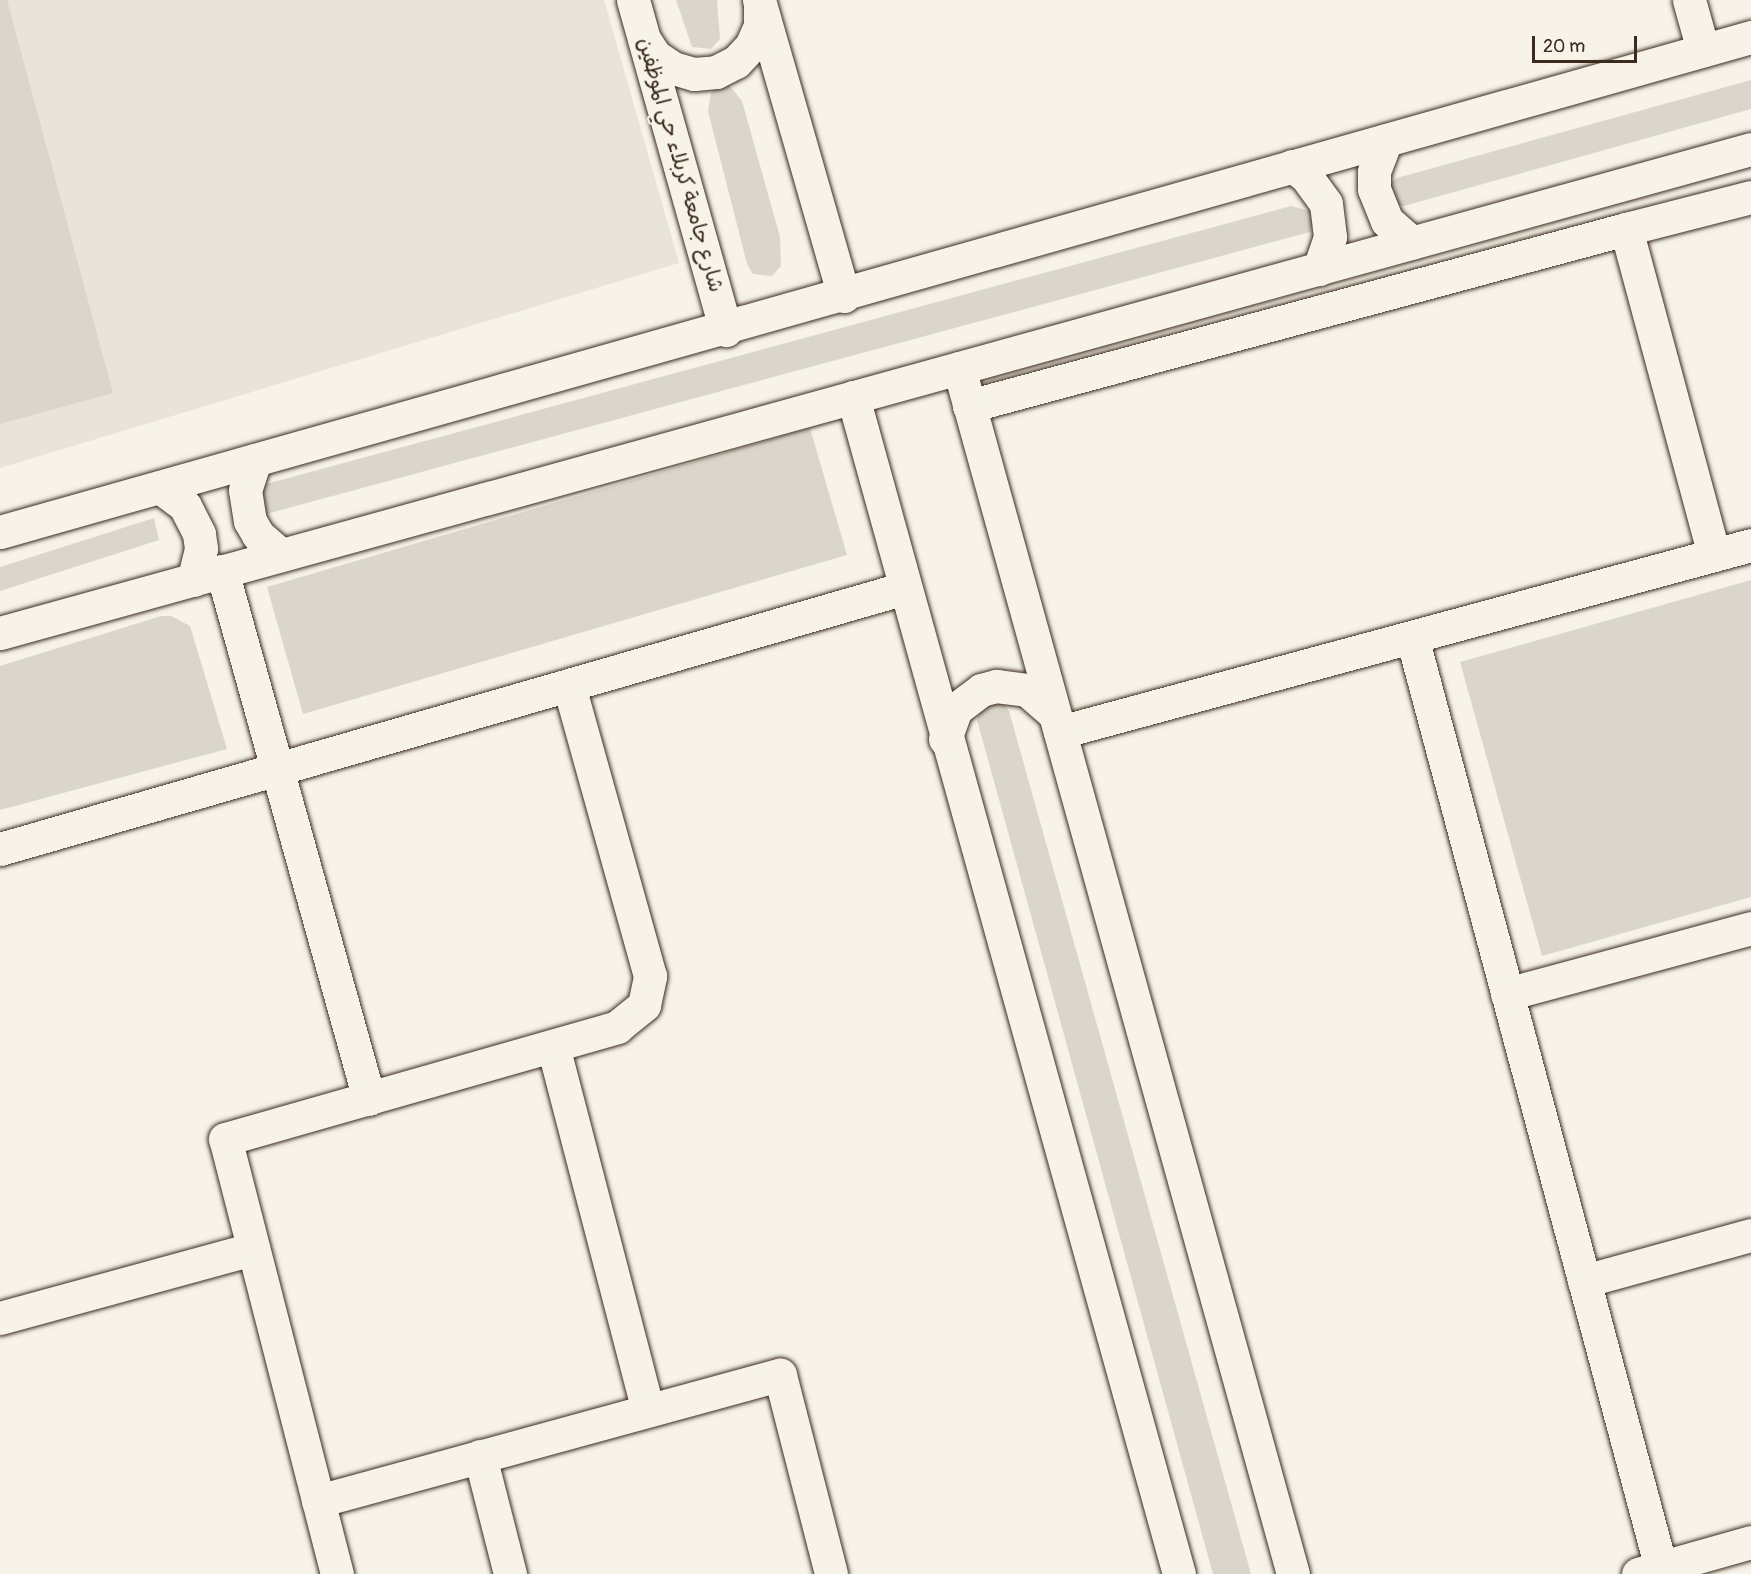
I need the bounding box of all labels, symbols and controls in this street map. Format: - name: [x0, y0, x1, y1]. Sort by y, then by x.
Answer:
- scale bar: [1535, 24, 1640, 62]
- street label: شارع جامعة كربلاء حي الموظفين: [632, 35, 728, 295]
- text: 20 m: [1543, 35, 1585, 58]

